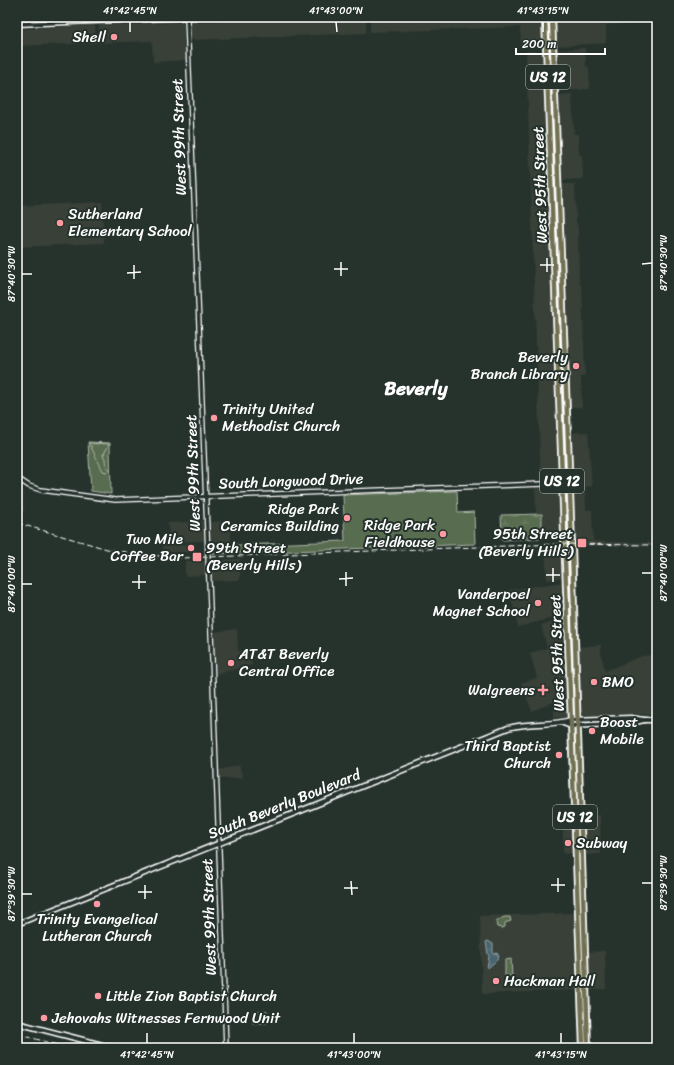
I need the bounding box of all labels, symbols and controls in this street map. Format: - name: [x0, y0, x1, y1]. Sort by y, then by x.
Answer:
- text: 41°42'45"N: [103, 2, 157, 20]
- text: 41°43'00"N: [309, 2, 363, 20]
- text: 41°43'15"N: [517, 2, 569, 20]
- place label: Shell: [72, 24, 107, 50]
- scale bar: [516, 30, 605, 56]
- marker: Shell: [109, 32, 119, 42]
- text: 200 m: [522, 33, 556, 55]
- road number: US 12: [526, 65, 570, 89]
- street label: West 99th Street: [164, 78, 194, 196]
- street label: West 95th Street: [525, 126, 555, 244]
- place label: Sutherland Elementary School: [68, 201, 193, 244]
- marker: Sutherland Elementary School: [55, 218, 65, 228]
- text: 87°40'30"W: [655, 235, 673, 291]
- text: 87°40'30"W: [3, 246, 21, 302]
- place label: Beverly Branch Library: [471, 344, 568, 387]
- marker: Beverly Branch Library: [571, 361, 581, 371]
- district label: Beverly: [384, 372, 449, 405]
- place label: Trinity United Methodist Church: [222, 396, 340, 439]
- marker: Trinity United Methodist Church: [209, 413, 219, 423]
- street label: West 99th Street: [178, 414, 208, 532]
- street label: South Longwood Drive: [218, 465, 364, 497]
- road number: US 12: [540, 469, 584, 493]
- place label: Ridge Park Ceramics Building: [221, 496, 340, 539]
- place label: Ridge Park Fieldhouse: [364, 512, 436, 555]
- marker: Ridge Park Ceramics Building: [342, 513, 352, 523]
- place label: 95th Street (Beverly Hills): [478, 521, 574, 564]
- place label: Two Mile Coffee Bar: [111, 526, 184, 569]
- marker: Ridge Park Fieldhouse: [438, 529, 448, 539]
- place label: 99th Street (Beverly Hills): [206, 535, 301, 578]
- marker: 95th Street (Beverly Hills): [576, 537, 588, 549]
- marker: Two Mile Coffee Bar: [186, 543, 196, 553]
- text: 87°40'00"W: [655, 544, 673, 601]
- marker: 99th Street (Beverly Hills): [191, 551, 203, 563]
- text: 87°40'00"W: [3, 555, 21, 612]
- place label: Vanderpoel Magnet School: [433, 581, 531, 624]
- street label: West 95th Street: [542, 594, 572, 712]
- marker: Vanderpoel Magnet School: [533, 598, 543, 608]
- place label: AT&T Beverly Central Office: [238, 641, 334, 684]
- marker: AT&T Beverly Central Office: [226, 658, 236, 668]
- place label: BMO: [602, 669, 634, 695]
- place label: Walgreens: [468, 677, 535, 703]
- marker: BMO: [589, 677, 599, 687]
- marker: Walgreens: [538, 685, 548, 695]
- place label: Boost Mobile: [600, 709, 644, 752]
- marker: Boost Mobile: [587, 726, 597, 736]
- place label: Third Baptist Church: [464, 733, 551, 776]
- marker: Third Baptist Church: [554, 750, 564, 760]
- street label: South Beverly Boulevard: [204, 761, 365, 847]
- road number: US 12: [553, 805, 597, 829]
- place label: Subway: [576, 830, 628, 856]
- marker: Subway: [563, 838, 573, 848]
- text: 87°39'30"W: [655, 855, 673, 911]
- street label: West 99th Street: [194, 858, 224, 976]
- text: 87°39'30"W: [3, 866, 21, 922]
- marker: Trinity Evangelical Lutheran Church: [92, 899, 102, 909]
- place label: Trinity Evangelical Lutheran Church: [36, 906, 158, 949]
- place label: Hackman Hall: [504, 968, 596, 994]
- marker: Hackman Hall: [491, 976, 501, 986]
- place label: Little Zion Baptist Church: [106, 983, 277, 1009]
- marker: Little Zion Baptist Church: [93, 991, 103, 1001]
- place label: Jehovahs Witnesses Fernwood Unit: [51, 1005, 281, 1031]
- marker: Jehovahs Witnesses Fernwood Unit: [39, 1013, 49, 1023]
- text: 41°42'45"N: [120, 1046, 174, 1064]
- text: 41°43'00"N: [327, 1046, 381, 1064]
- text: 41°43'15"N: [535, 1046, 587, 1064]

